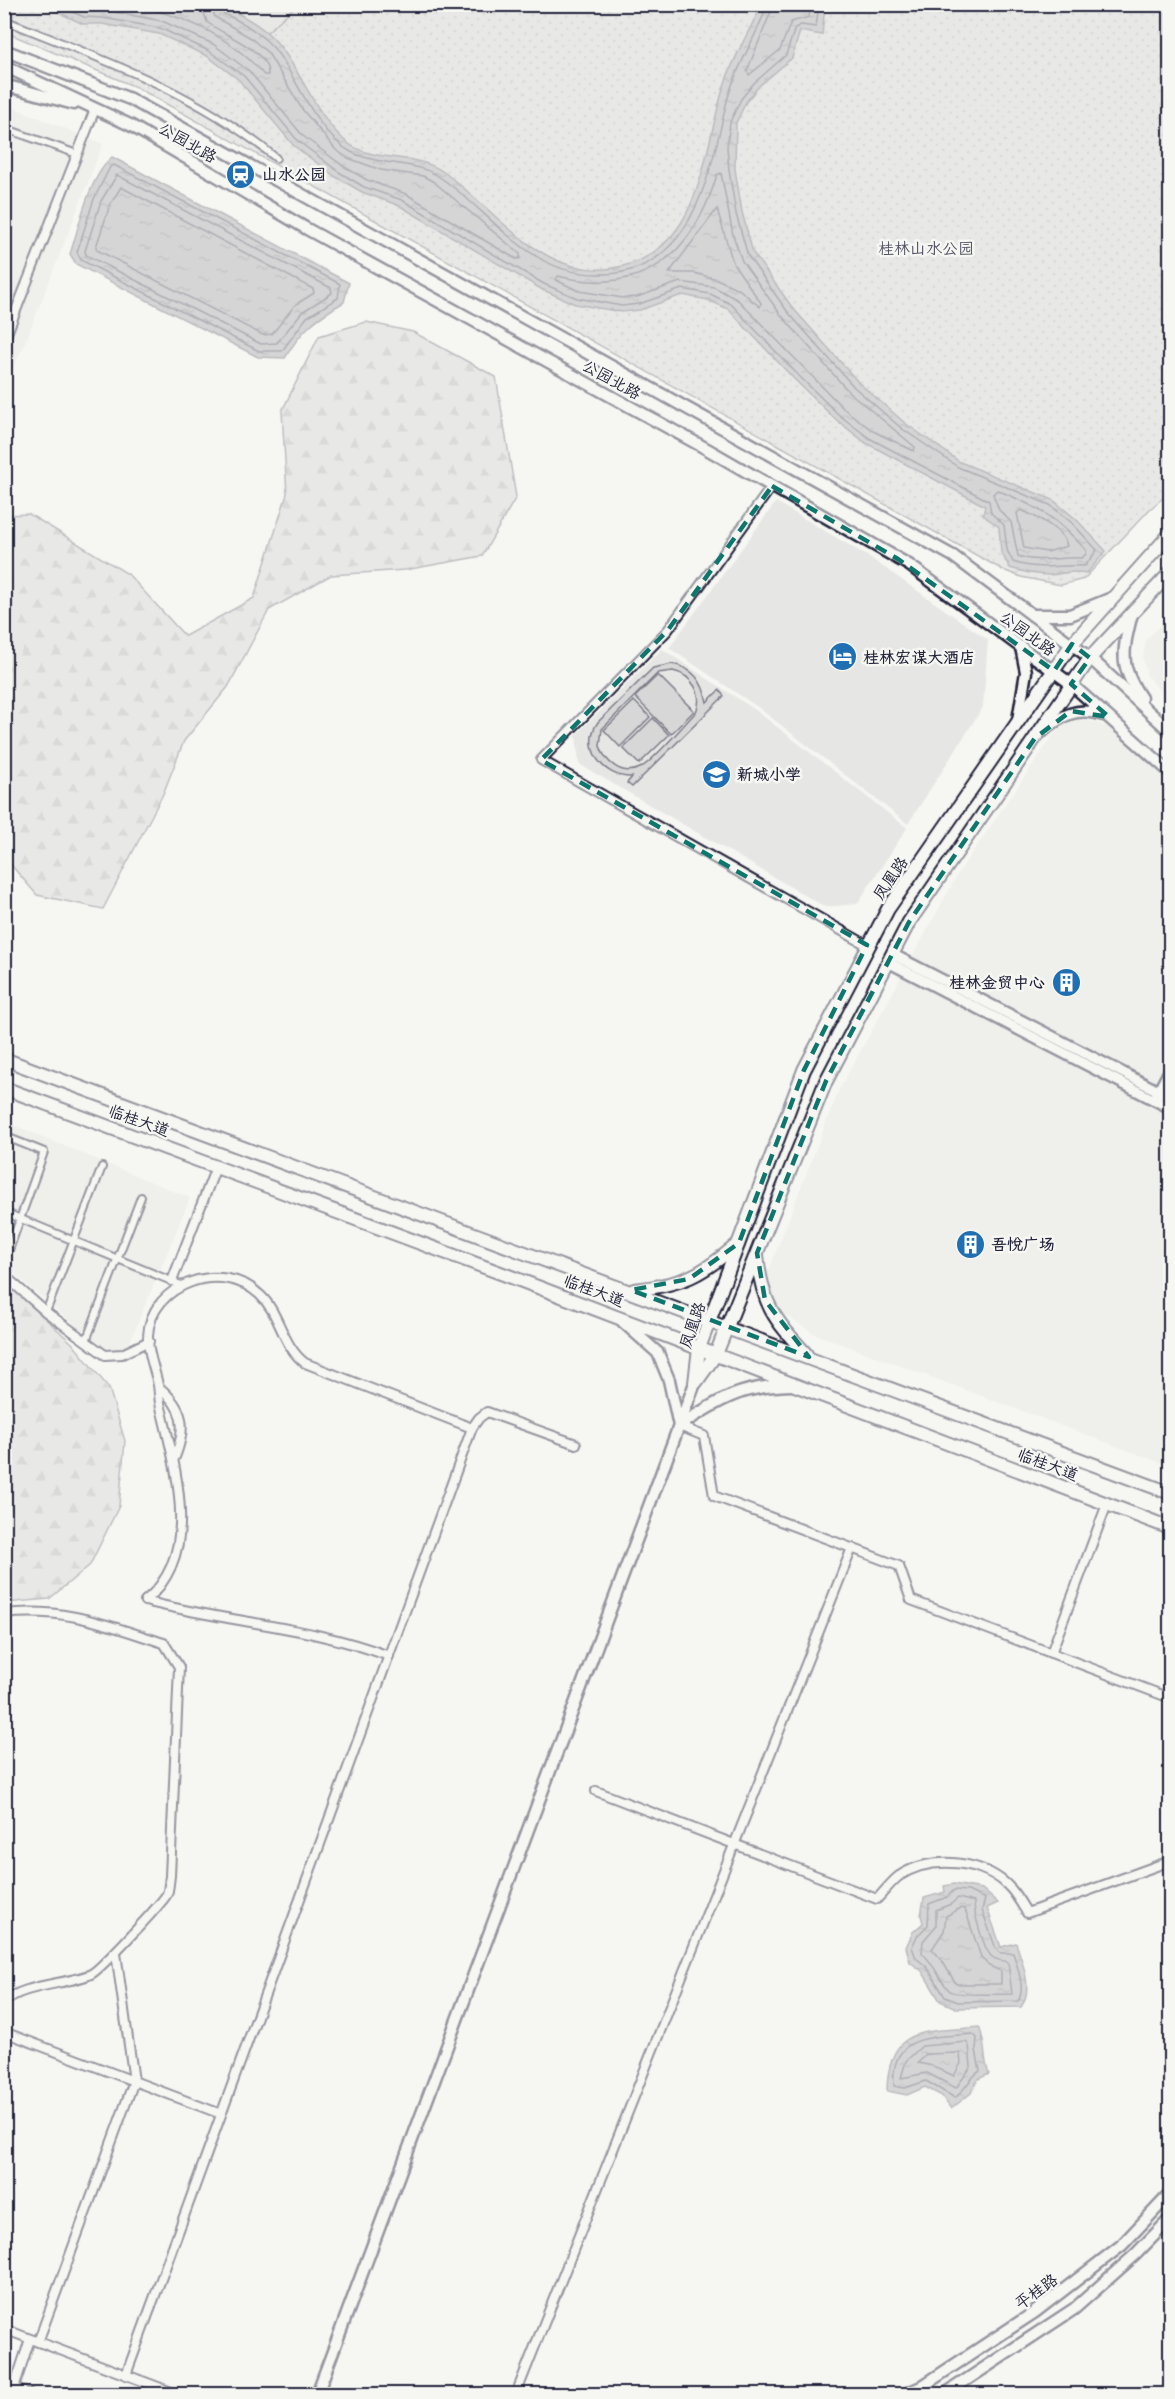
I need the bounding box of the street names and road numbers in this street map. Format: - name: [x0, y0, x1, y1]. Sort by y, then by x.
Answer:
- street label: 公园北路: [155, 116, 221, 168]
- street label: 公园北路: [579, 354, 645, 404]
- street label: 公园北路: [996, 605, 1060, 661]
- street label: 凤凰路: [867, 852, 913, 904]
- street label: 临桂大道: [105, 1099, 173, 1141]
- street label: 临桂大道: [560, 1268, 628, 1312]
- street label: 凤凰路: [674, 1299, 710, 1351]
- street label: 临桂大道: [1014, 1442, 1082, 1486]
- street label: 平桂路: [1010, 2268, 1062, 2314]

